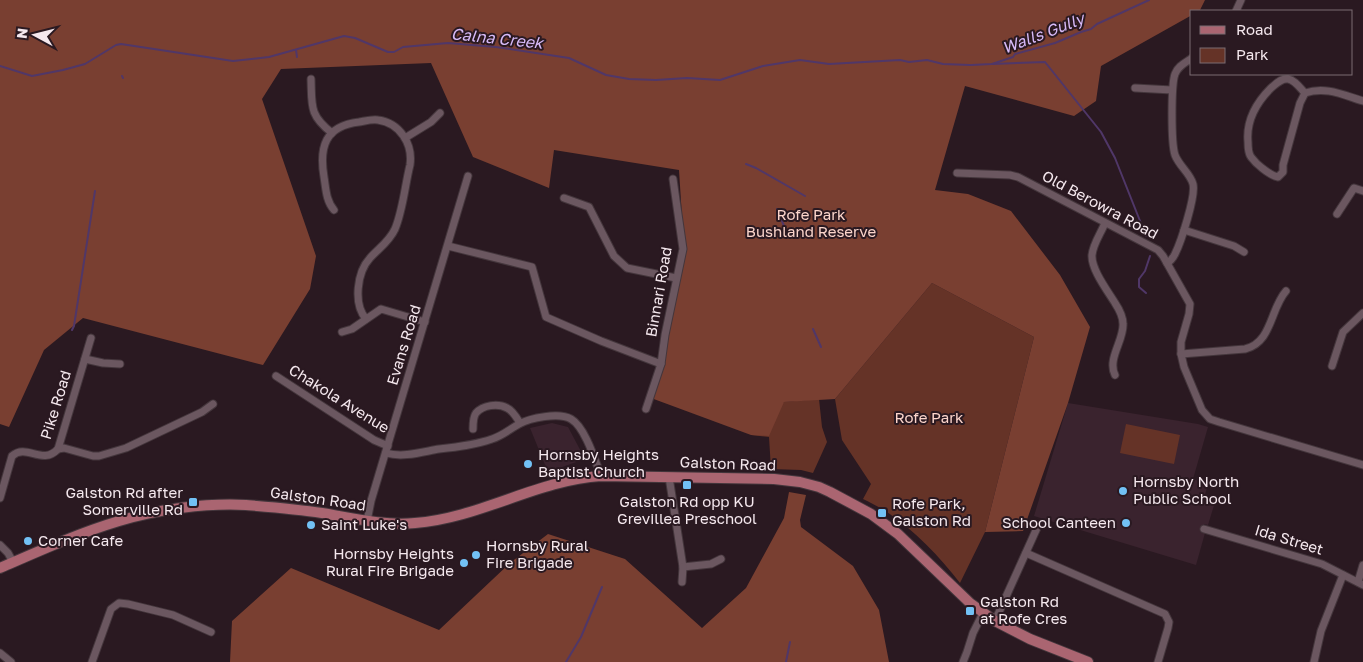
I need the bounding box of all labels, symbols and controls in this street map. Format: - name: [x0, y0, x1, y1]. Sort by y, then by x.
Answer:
- water label: Walls Gully: [999, 7, 1089, 58]
- north arrow: [10, 10, 60, 60]
- legend: [1190, 10, 1353, 75]
- text: Road: [1236, 20, 1273, 38]
- water label: Calna Creek: [450, 23, 546, 53]
- text: N: [13, 27, 31, 40]
- text: Park: [1236, 45, 1269, 63]
- street label: Old Berowra Road: [1039, 166, 1162, 242]
- park label: Rofe Park Bushland Reserve: [746, 205, 876, 240]
- street label: Binnari Road: [641, 245, 675, 338]
- street label: Evans Road: [382, 302, 424, 387]
- street label: Chakola Avenue: [286, 360, 393, 436]
- street label: Pike Road: [36, 368, 74, 441]
- park label: Rofe Park: [894, 408, 964, 426]
- place label: Hornsby Heights Baptist Church: [538, 445, 659, 480]
- street label: Galston Road: [679, 452, 777, 474]
- marker: Hornsby Heights Baptist Church: [522, 458, 534, 470]
- place label: Hornsby North Public School: [1133, 472, 1239, 507]
- marker: Galston Rd opp KU Grevillea Preschool: [681, 479, 693, 491]
- street label: Galston Road: [269, 482, 367, 514]
- place label: Galston Rd after Somerville Rd: [66, 483, 183, 518]
- marker: Hornsby North Public School: [1117, 485, 1129, 497]
- place label: Galston Rd opp KU Grevillea Preschool: [617, 492, 757, 527]
- place label: Rofe Park, Galston Rd: [892, 494, 971, 529]
- marker: Galston Rd after Somerville Rd: [187, 496, 199, 508]
- marker: Rofe Park, Galston Rd: [876, 507, 888, 519]
- place label: School Canteen: [1002, 513, 1116, 531]
- place label: Saint Luke's: [321, 515, 407, 533]
- marker: School Canteen: [1120, 517, 1132, 529]
- marker: Saint Luke's: [305, 519, 317, 531]
- street label: Ida Street: [1253, 520, 1326, 558]
- place label: Corner Cafe: [38, 531, 124, 549]
- marker: Corner Cafe: [22, 535, 34, 547]
- place label: Hornsby Rural Fire Brigade: [486, 536, 589, 571]
- place label: Hornsby Heights Rural Fire Brigade: [326, 544, 454, 579]
- marker: Hornsby Rural Fire Brigade: [470, 549, 482, 561]
- marker: Hornsby Heights Rural Fire Brigade: [458, 557, 470, 569]
- place label: Galston Rd at Rofe Cres: [980, 592, 1067, 627]
- marker: Galston Rd at Rofe Cres: [964, 605, 976, 617]

